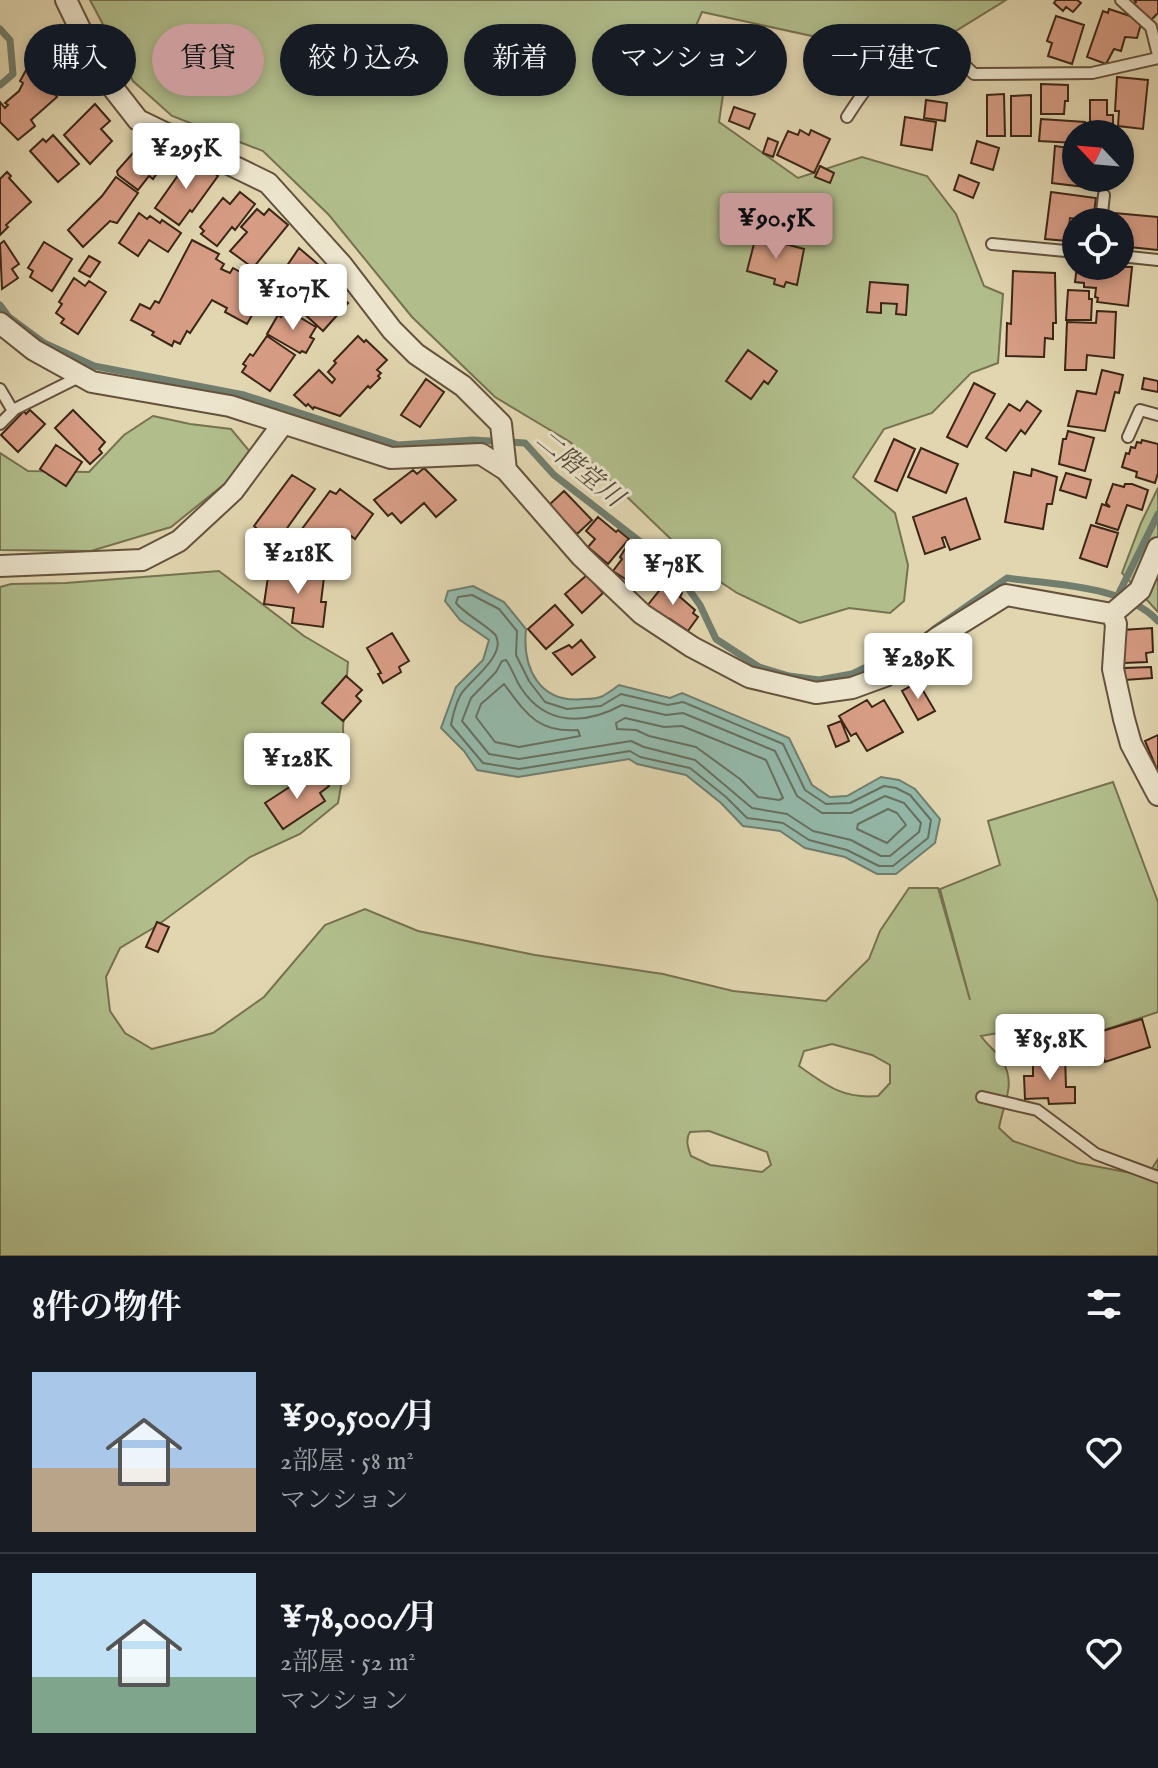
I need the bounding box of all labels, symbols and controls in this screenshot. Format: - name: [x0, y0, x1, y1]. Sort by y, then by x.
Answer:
- chip: 購入: [24, 24, 136, 96]
- chip: 賃貸: [152, 24, 264, 96]
- chip: 絞り込み: [280, 24, 448, 96]
- chip: 新着: [464, 24, 576, 96]
- chip: マンション: [592, 24, 787, 96]
- chip: 一戸建て: [803, 24, 971, 96]
- north arrow: [1062, 120, 1134, 192]
- map controls: [1062, 120, 1134, 280]
- pin: ¥295K: [130, 123, 242, 191]
- text: ¥295K: [151, 132, 221, 165]
- pin: ¥90.5K: [711, 193, 841, 261]
- text: ¥90.5K: [738, 202, 814, 235]
- button: locate: [1062, 208, 1134, 280]
- pin: ¥107K: [237, 264, 349, 332]
- text: ¥107K: [257, 273, 329, 306]
- water label: 二階堂川: [528, 424, 632, 517]
- pin: ¥218K: [242, 528, 354, 596]
- text: ¥218K: [263, 537, 333, 570]
- pin: ¥78K: [626, 539, 720, 607]
- text: ¥78K: [643, 548, 703, 581]
- pin: ¥289K: [862, 633, 974, 701]
- text: ¥289K: [882, 642, 954, 675]
- pin: ¥128K: [241, 733, 353, 801]
- text: ¥128K: [262, 742, 332, 775]
- pin: ¥85.8K: [985, 1014, 1115, 1082]
- text: ¥85.8K: [1013, 1023, 1087, 1056]
- icon: filters: [1082, 1282, 1126, 1326]
- text: 8件の物件: [32, 1287, 181, 1330]
- text: ¥90,500/月: [280, 1396, 437, 1439]
- icon: home: [96, 1404, 192, 1500]
- icon: heart: [1082, 1430, 1126, 1474]
- text: 2部屋 · 58 m²: [280, 1445, 414, 1478]
- text: マンション: [280, 1484, 409, 1517]
- text: ¥78,000/月: [280, 1597, 439, 1640]
- icon: home: [96, 1605, 192, 1701]
- icon: heart: [1082, 1631, 1126, 1675]
- text: 2部屋 · 52 m²: [280, 1646, 416, 1679]
- text: マンション: [280, 1685, 409, 1718]

